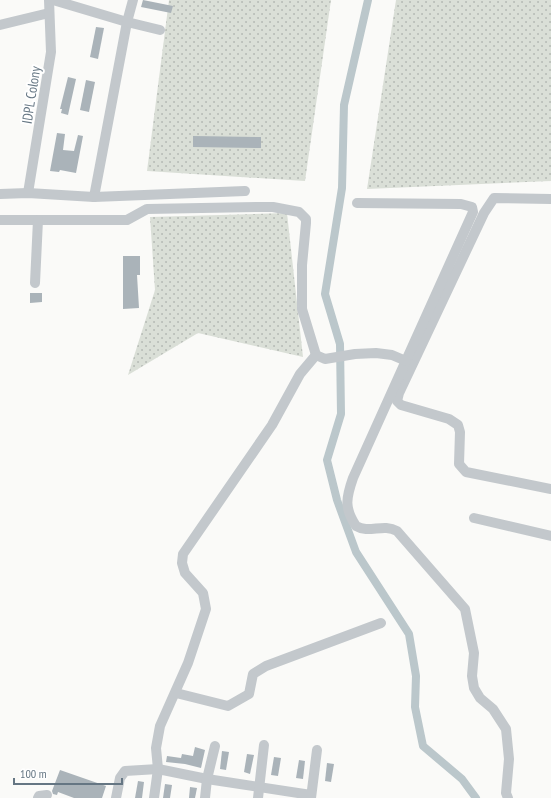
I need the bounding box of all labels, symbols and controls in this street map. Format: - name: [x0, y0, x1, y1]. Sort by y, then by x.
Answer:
- street label: IDPL Colony: [18, 64, 45, 125]
- scale bar: [14, 760, 122, 786]
- text: 100 m: [20, 766, 47, 781]

